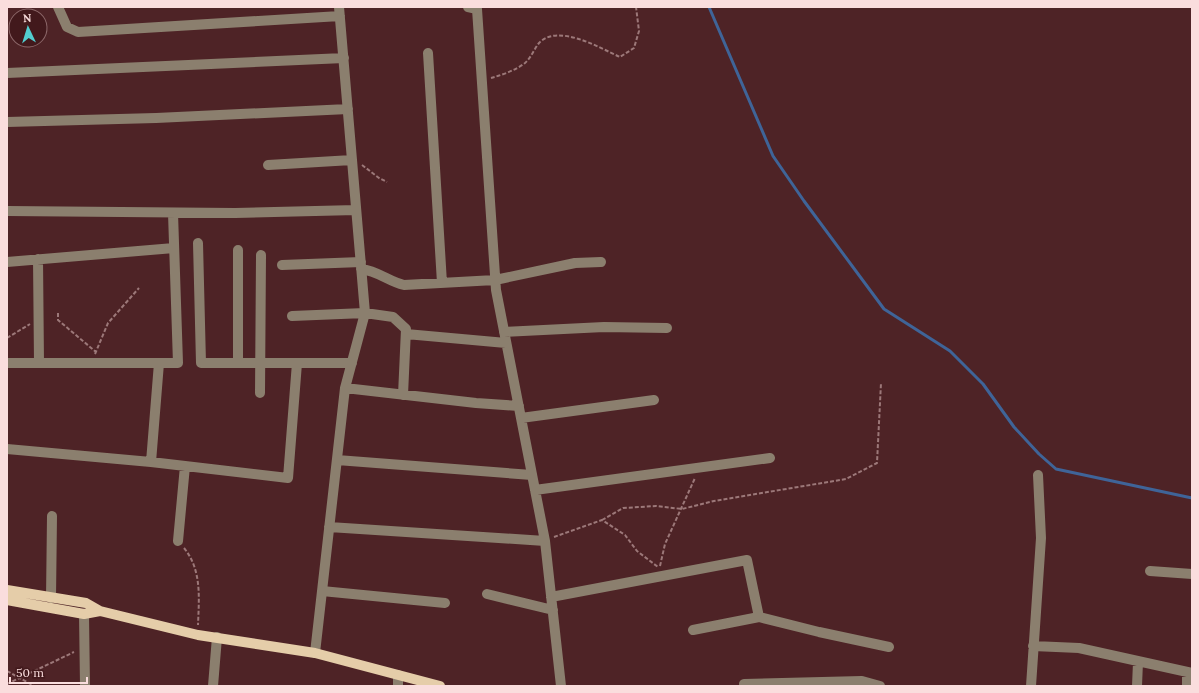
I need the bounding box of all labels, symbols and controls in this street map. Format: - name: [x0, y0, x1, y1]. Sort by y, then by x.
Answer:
- north arrow: [8, 8, 48, 48]
- text: N: [23, 11, 33, 25]
- scale bar: [10, 659, 87, 685]
- text: 50 m: [16, 665, 44, 680]

